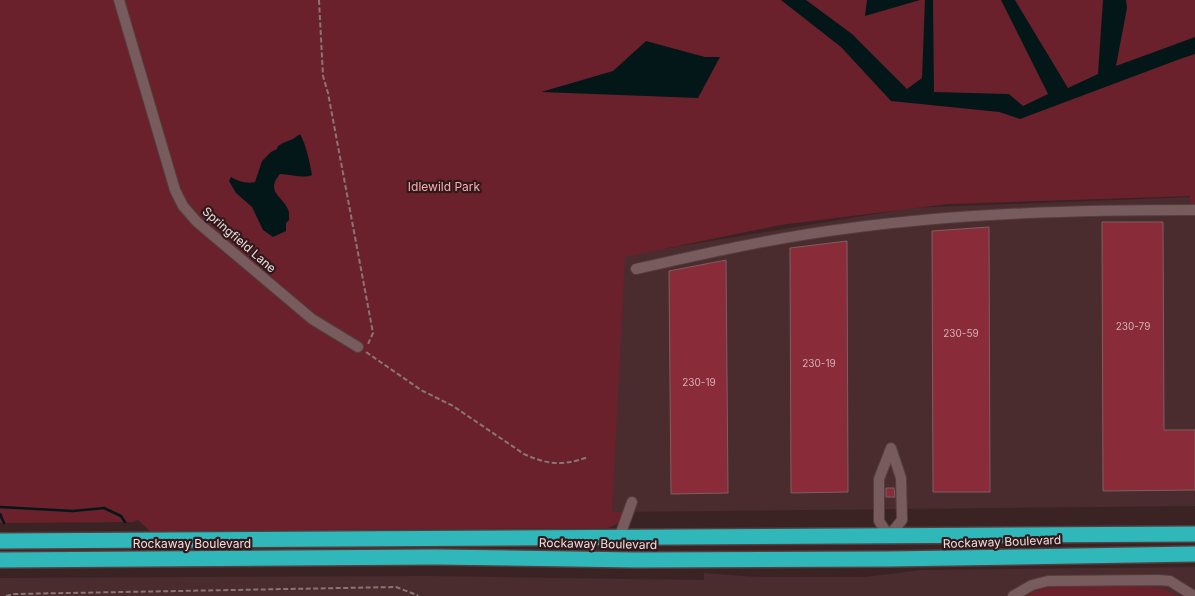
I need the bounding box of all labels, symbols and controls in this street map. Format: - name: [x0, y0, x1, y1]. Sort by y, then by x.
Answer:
- park label: Idlewild Park: [408, 179, 481, 194]
- street label: Springfield Lane: [199, 204, 279, 276]
- house number: 230-79: [1116, 320, 1150, 332]
- house number: 230-59: [943, 327, 979, 339]
- house number: 230-19: [802, 357, 836, 369]
- house number: 230-19: [682, 376, 716, 388]
- street label: Rockaway Boulevard: [943, 532, 1061, 551]
- street label: Rockaway Boulevard: [539, 535, 657, 552]
- street label: Rockaway Boulevard: [133, 536, 251, 551]

